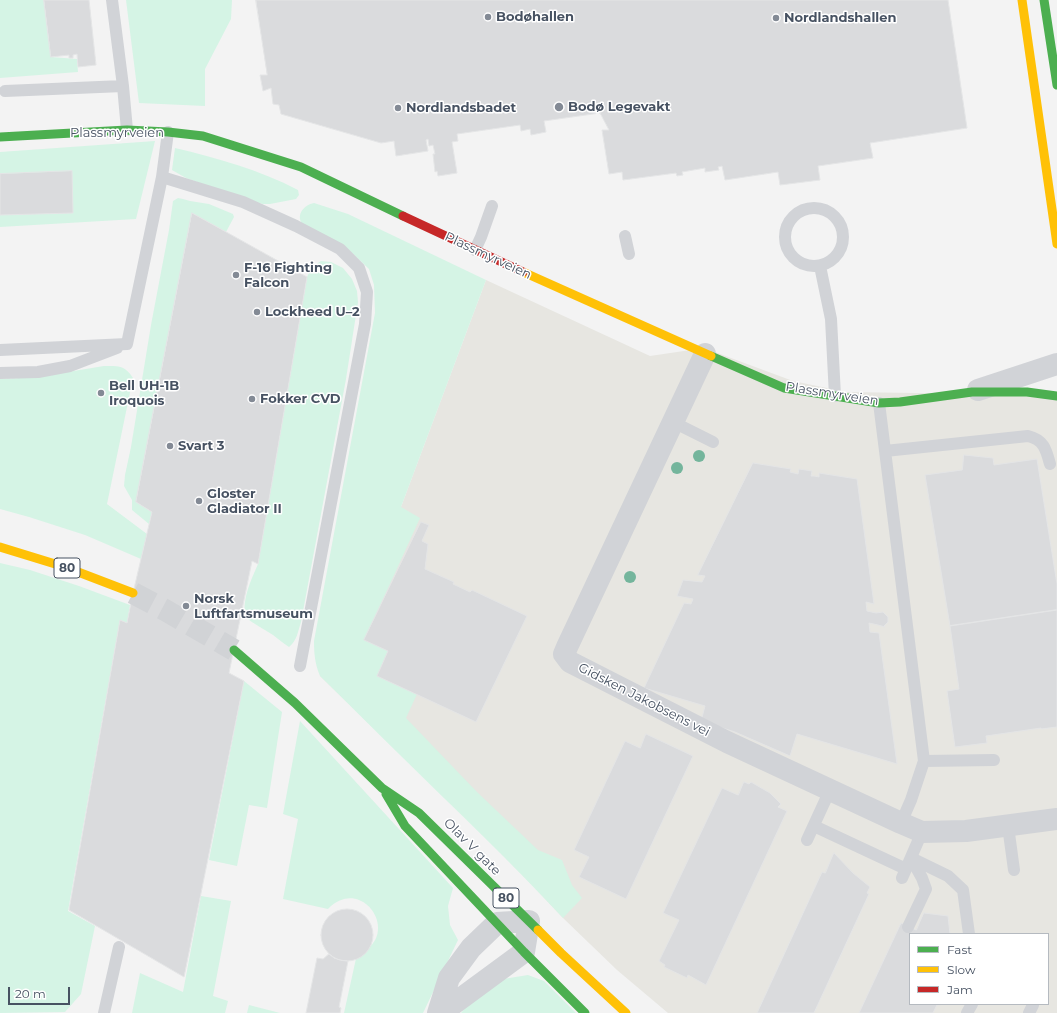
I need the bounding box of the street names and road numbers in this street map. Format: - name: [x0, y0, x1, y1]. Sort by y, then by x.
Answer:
- street label: Plassmyrveien: [70, 125, 164, 141]
- street label: Plassmyrveien: [442, 229, 534, 283]
- street label: Plassmyrveien: [784, 379, 880, 409]
- road number: 80: [54, 558, 80, 578]
- street label: Gidsken Jakobsens vei: [575, 660, 713, 740]
- street label: Olav V gate: [440, 815, 504, 879]
- road number: 80: [493, 888, 519, 908]

